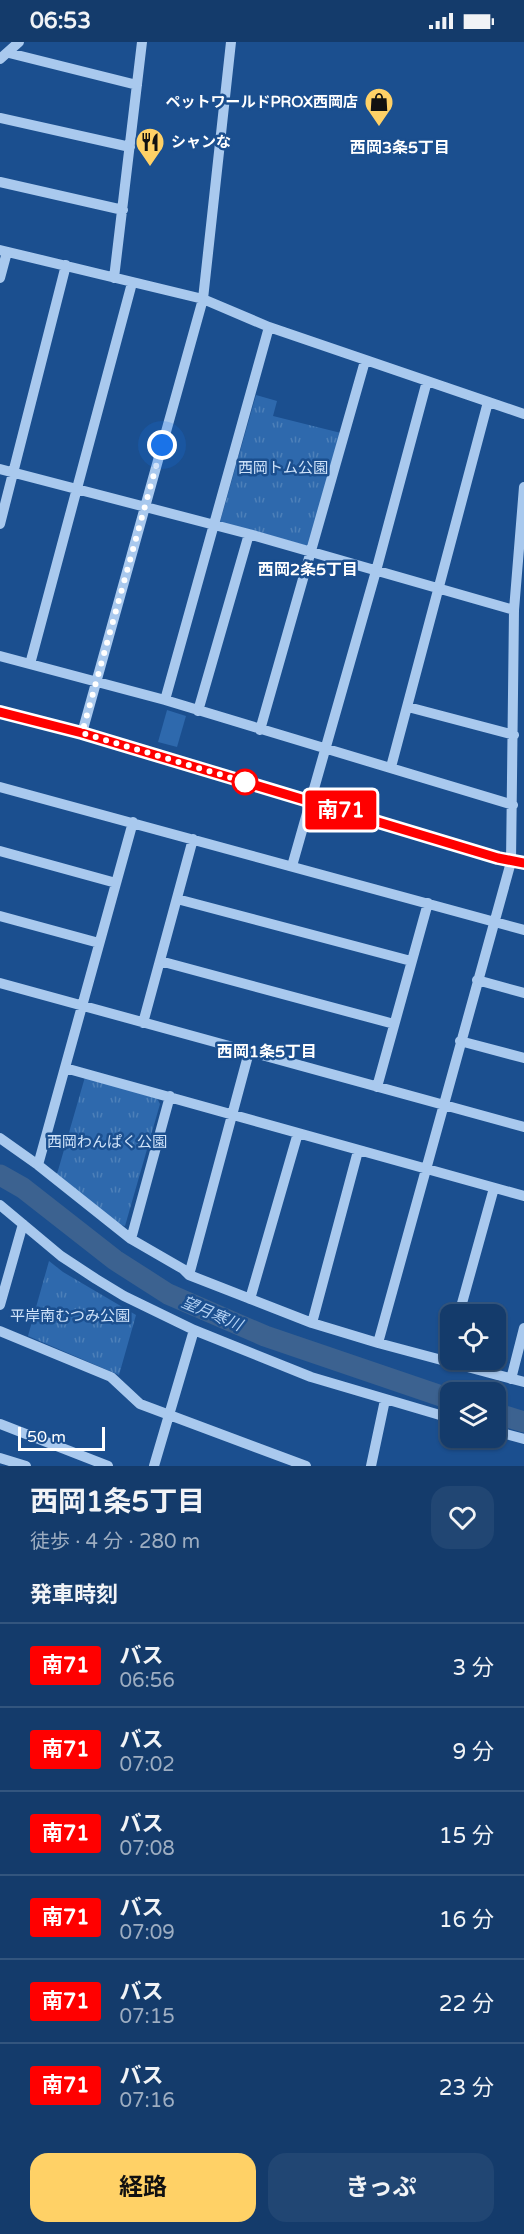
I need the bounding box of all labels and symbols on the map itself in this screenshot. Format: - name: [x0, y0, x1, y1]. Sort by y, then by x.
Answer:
- shop icon: ペットワールドPROX西岡店: [363, 86, 395, 128]
- place label: ペットワールドPROX西岡店: [165, 93, 358, 111]
- restaurant icon: シャンな: [134, 126, 166, 168]
- place label: シャンな: [171, 133, 231, 151]
- district label: 西岡3条5丁目: [350, 138, 450, 158]
- your location: [147, 430, 177, 460]
- park label: 西岡トム公園: [238, 459, 328, 477]
- district label: 西岡2条5丁目: [258, 560, 358, 580]
- unlabelled marker: [232, 769, 258, 795]
- line badge: 南71: [306, 790, 376, 830]
- district label: 西岡1条5丁目: [217, 1042, 317, 1062]
- park label: 西岡わんぱく公園: [47, 1133, 167, 1151]
- water label: 望月寒川: [178, 1292, 247, 1336]
- park label: 平岸南むつみ公園: [10, 1307, 130, 1325]
- scale bar: [18, 1424, 105, 1452]

